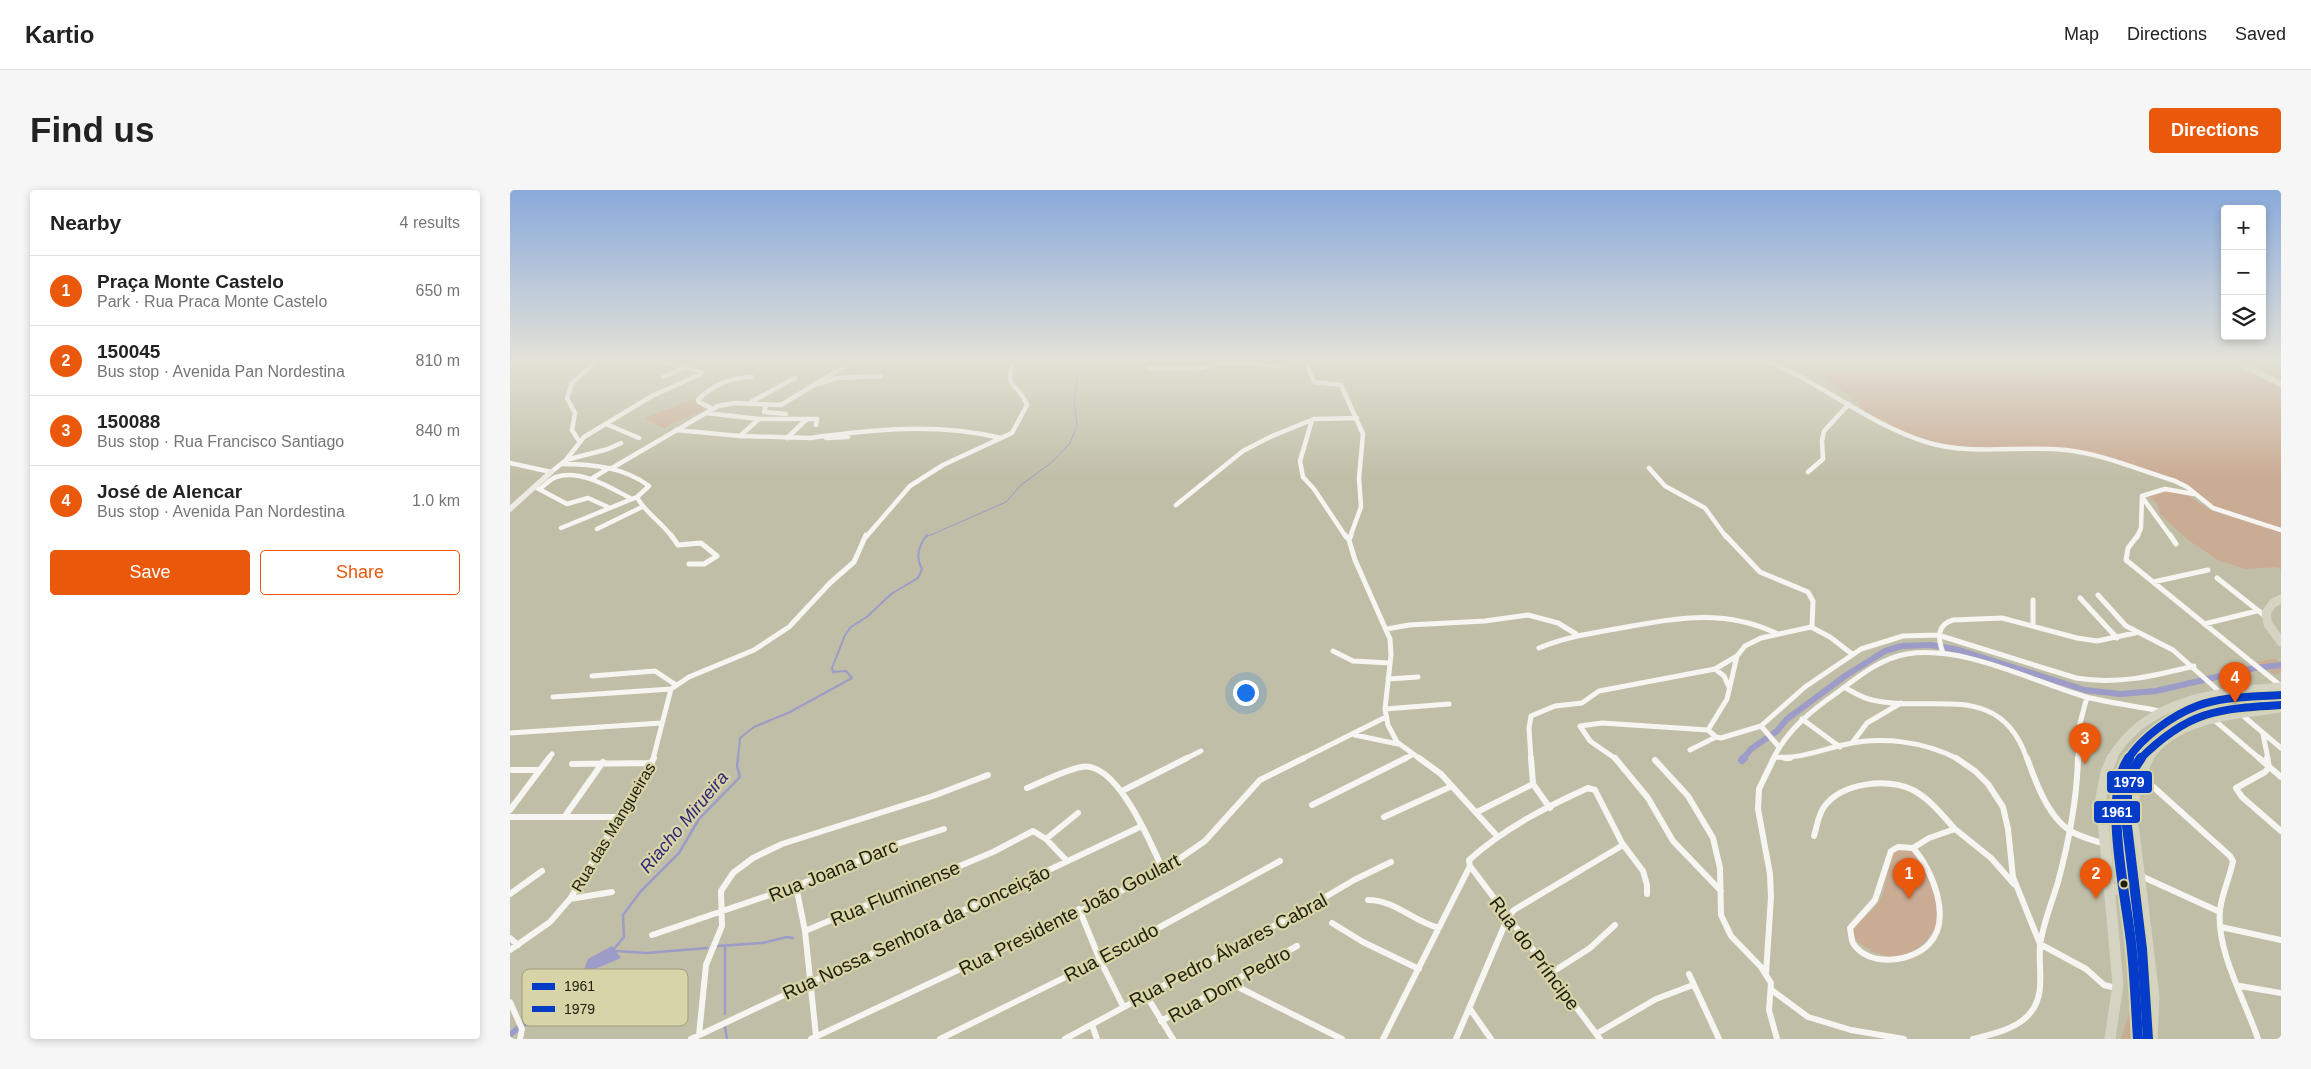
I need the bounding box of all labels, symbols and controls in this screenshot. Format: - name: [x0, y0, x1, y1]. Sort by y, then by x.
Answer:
- text: Kartio: [25, 21, 94, 48]
- text: Map: [2064, 24, 2099, 44]
- text: Directions: [2127, 24, 2207, 44]
- text: Saved: [2235, 24, 2286, 44]
- button: Directions: [2149, 108, 2281, 153]
- text: Find us: [30, 110, 154, 149]
- map controls: [2221, 205, 2266, 340]
- button: +: [2221, 205, 2266, 250]
- text: Nearby: [50, 211, 121, 234]
- text: 4 results: [400, 214, 460, 231]
- button: −: [2221, 250, 2266, 295]
- text: Praça Monte Castelo: [97, 271, 284, 292]
- text: 1: [62, 282, 70, 299]
- text: 650 m: [416, 282, 460, 299]
- text: Park · Rua Praca Monte Castelo: [97, 293, 327, 310]
- button: layers: [2221, 295, 2266, 340]
- text: 150045: [97, 341, 160, 362]
- text: 2: [62, 352, 70, 369]
- text: 810 m: [416, 352, 460, 369]
- text: Bus stop · Avenida Pan Nordestina: [97, 363, 345, 380]
- text: 150088: [97, 411, 160, 432]
- text: 3: [62, 422, 70, 439]
- text: 840 m: [416, 422, 460, 439]
- text: Bus stop · Rua Francisco Santiago: [97, 433, 344, 450]
- text: José de Alencar: [97, 481, 242, 502]
- text: 4: [62, 492, 70, 509]
- text: 1.0 km: [412, 492, 460, 509]
- text: Bus stop · Avenida Pan Nordestina: [97, 503, 345, 520]
- button: Save: [50, 550, 250, 595]
- button: Share: [260, 550, 460, 595]
- pin: 4: [2219, 662, 2251, 703]
- your location: [1233, 680, 1259, 706]
- pin: 3: [2069, 723, 2101, 764]
- street label: Rua das Mangueiras: [568, 760, 659, 895]
- water label: Riacho Mirueira: [636, 767, 732, 877]
- line badge: 1979: [2106, 770, 2153, 794]
- text: 1979: [2113, 774, 2145, 790]
- line badge: 1961: [2093, 800, 2141, 824]
- text: 1961: [2101, 804, 2133, 820]
- street label: Rua Joana Darc: [766, 835, 901, 906]
- street label: Rua Presidente João Goulart: [955, 849, 1184, 979]
- street label: Rua Fluminense: [827, 857, 963, 930]
- pin: 1: [1893, 858, 1925, 899]
- pin: 2: [2080, 858, 2112, 899]
- street label: Rua Nossa Senhora da Conceição: [779, 861, 1053, 1004]
- unlabelled marker: [2119, 879, 2129, 889]
- street label: Rua Pedro Álvares Cabral: [1126, 889, 1331, 1012]
- street label: Rua do Príncipe: [1485, 893, 1584, 1014]
- street label: Rua Escudo: [1061, 919, 1162, 986]
- street label: Rua Dom Pedro: [1165, 942, 1294, 1027]
- legend: [522, 969, 688, 1026]
- text: 1961: [564, 978, 595, 994]
- text: 1979: [564, 1001, 595, 1017]

